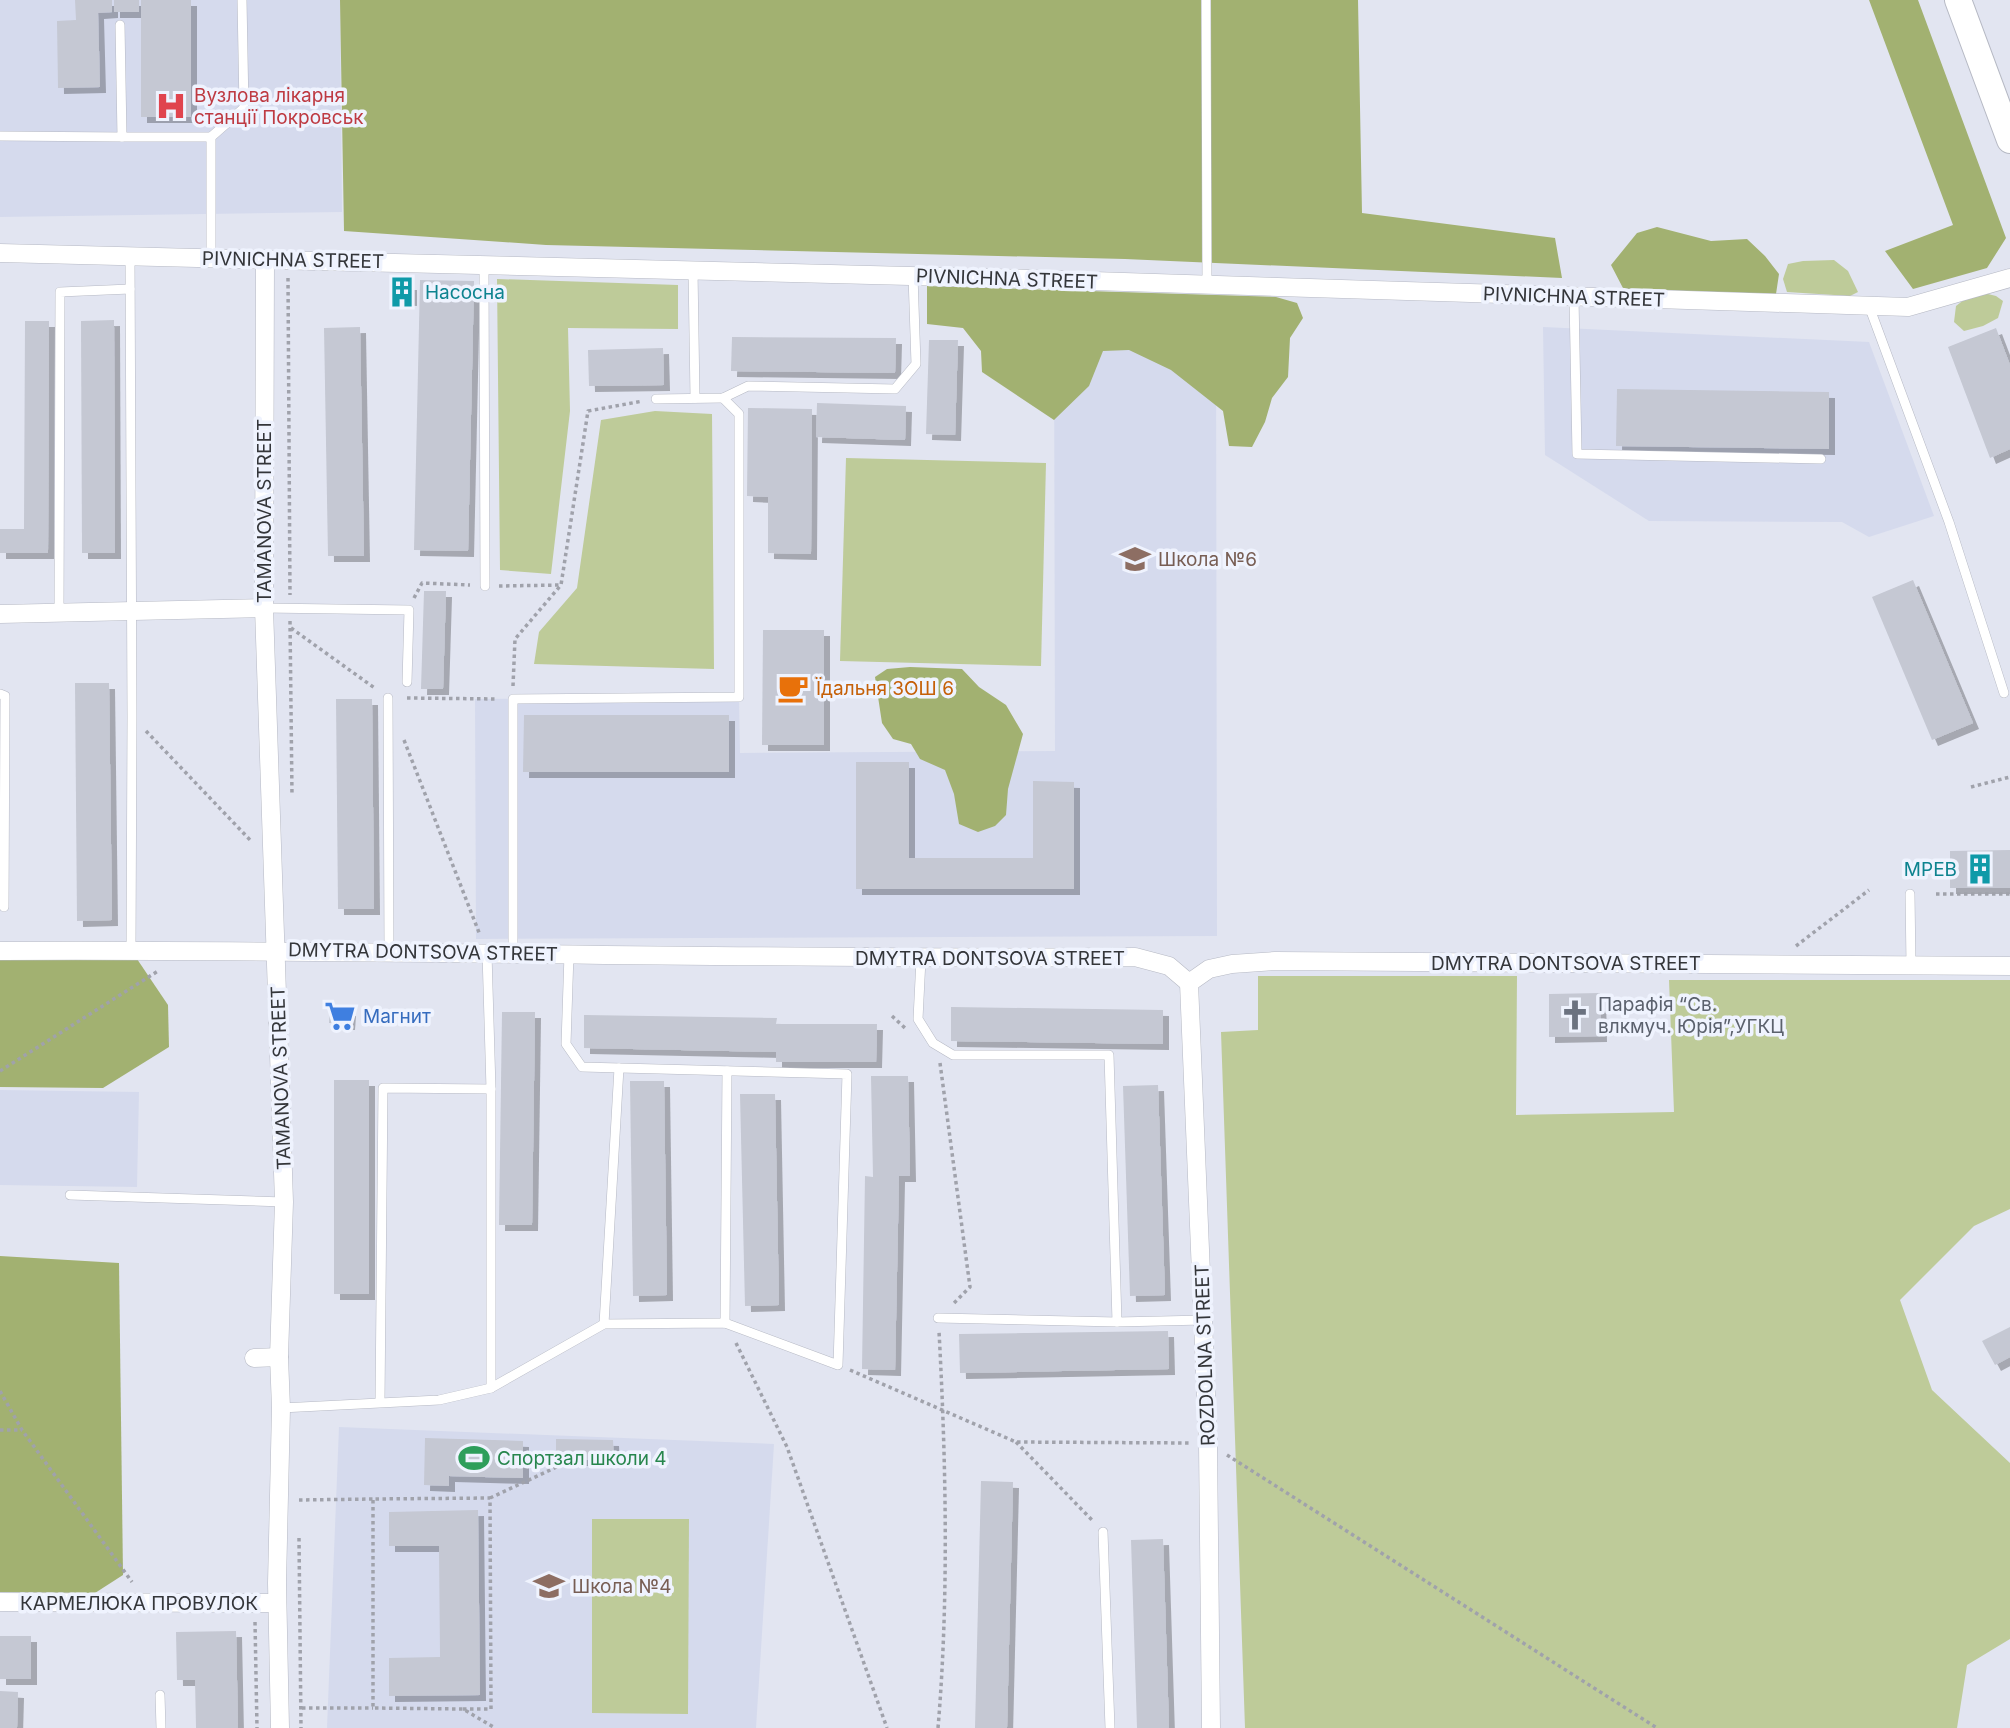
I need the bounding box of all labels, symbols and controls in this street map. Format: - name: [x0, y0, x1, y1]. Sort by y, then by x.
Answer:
- place label: Вузлова лікарня станції Покровськ: [194, 84, 364, 129]
- hospital icon: Вузлова лікарня станції Покровськ: [154, 89, 188, 123]
- street label: PIVNICHNA STREET: [202, 247, 384, 273]
- street label: PIVNICHNA STREET: [915, 264, 1099, 294]
- building icon: Насосна: [385, 275, 419, 309]
- place label: Насосна: [425, 281, 505, 304]
- street label: PIVNICHNA STREET: [1482, 282, 1666, 312]
- street label: TAMANOVA STREET: [253, 419, 276, 603]
- school or university icon: Школа №6: [1118, 542, 1152, 576]
- place label: Школа №6: [1158, 548, 1257, 571]
- cafe icon: Їдальня ЗОШ 6: [776, 671, 810, 705]
- place label: Їдальня ЗОШ 6: [815, 677, 954, 700]
- building icon: МРЕВ: [1963, 852, 1997, 886]
- place label: МРЕВ: [1904, 858, 1957, 881]
- street label: DMYTRA DONTSOVA STREET: [288, 938, 558, 966]
- street label: DMYTRA DONTSOVA STREET: [855, 947, 1125, 970]
- street label: DMYTRA DONTSOVA STREET: [1431, 952, 1701, 975]
- street label: TAMANOVA STREET: [266, 986, 296, 1170]
- place label: Парафія “Св. влкмуч. Юрія”,УГКЦ: [1598, 993, 1784, 1038]
- church icon: Парафія “Св. влкмуч. Юрія”,УГКЦ: [1558, 998, 1592, 1032]
- supermarket icon: Магнит: [323, 999, 357, 1033]
- place label: Магнит: [363, 1005, 431, 1028]
- street label: ROZDOLNA STREET: [1190, 1264, 1220, 1446]
- sports icon: Спортзал школи 4: [457, 1441, 491, 1475]
- place label: Спортзал школи 4: [497, 1447, 667, 1470]
- school or university icon: Школа №4: [532, 1569, 566, 1603]
- place label: Школа №4: [572, 1575, 671, 1598]
- street label: КАРМЕЛЮКА ПРОВУЛОК: [20, 1592, 258, 1615]

